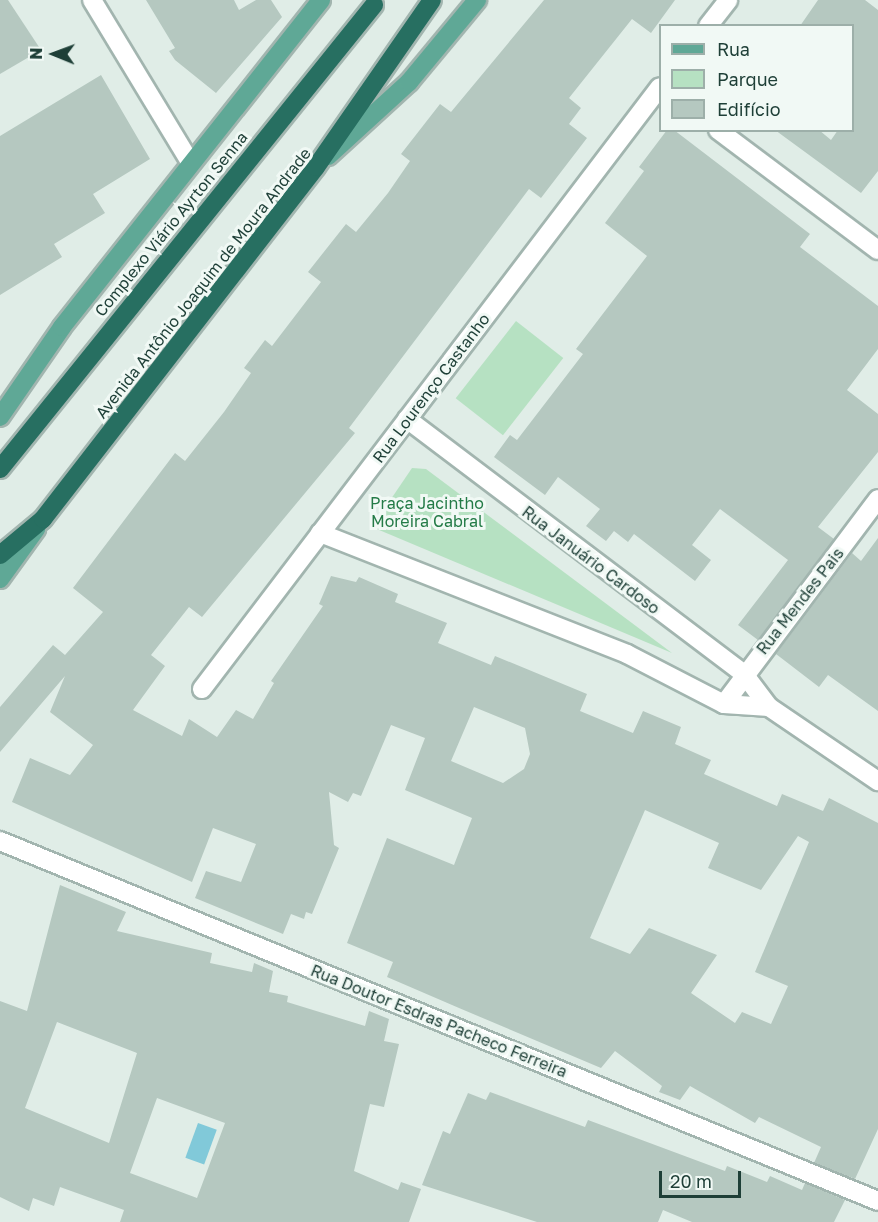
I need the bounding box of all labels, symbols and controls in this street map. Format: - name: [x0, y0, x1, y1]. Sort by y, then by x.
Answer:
- north arrow: [24, 24, 84, 84]
- legend: [659, 24, 854, 132]
- text: Rua: [717, 38, 750, 60]
- text: N: [26, 47, 46, 60]
- text: Parque: [717, 68, 778, 90]
- text: Edifício: [717, 98, 781, 120]
- street label: Complexo Viário Ayrton Senna: [91, 128, 251, 320]
- street label: Avenida Antônio Joaquim de Moura Andrade: [91, 144, 315, 422]
- street label: Rua Lourenço Castanho: [369, 309, 493, 467]
- park label: Praça Jacintho Moreira Cabral: [370, 493, 484, 531]
- street label: Rua Januário Cardoso: [518, 502, 664, 618]
- street label: Rua Mendes Pais: [752, 544, 848, 658]
- street label: Rua Doutor Esdras Pacheco Ferreira: [308, 961, 570, 1081]
- scale bar: [662, 1159, 744, 1197]
- text: 20 m: [670, 1170, 712, 1192]

